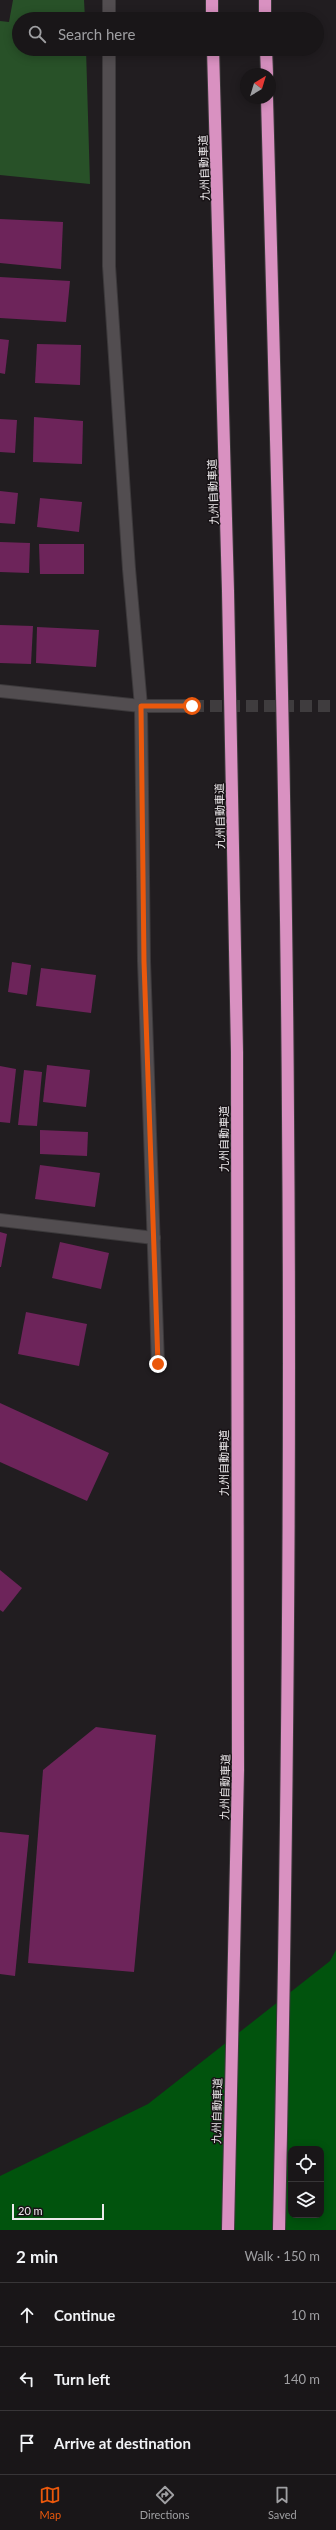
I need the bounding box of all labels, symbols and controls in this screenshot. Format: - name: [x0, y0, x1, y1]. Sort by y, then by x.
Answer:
- search box: [12, 12, 324, 56]
- icon: search: [26, 23, 48, 45]
- text: Search here: [58, 25, 135, 43]
- north arrow: [240, 68, 276, 104]
- street label: 九州自動車道: [196, 135, 211, 201]
- street label: 九州自動車道: [205, 459, 220, 525]
- route start: [183, 697, 201, 715]
- street label: 九州自動車道: [212, 783, 227, 849]
- street label: 九州自動車道: [217, 1106, 230, 1172]
- route end: [149, 1355, 167, 1373]
- street label: 九州自動車道: [217, 1430, 230, 1496]
- street label: 九州自動車道: [217, 1754, 232, 1820]
- street label: 九州自動車道: [209, 2078, 224, 2144]
- map controls: [288, 2146, 324, 2218]
- button: locate: [288, 2146, 324, 2182]
- button: layers: [288, 2182, 324, 2218]
- scale bar: [12, 2202, 104, 2221]
- text: 20 m: [18, 2204, 43, 2217]
- text: 2 min: [16, 2246, 58, 2267]
- text: Walk · 150 m: [244, 2248, 320, 2264]
- icon: ahead: [16, 2304, 38, 2326]
- text: Continue: [54, 2306, 115, 2324]
- text: 10 m: [291, 2307, 320, 2323]
- icon: left: [16, 2368, 38, 2390]
- text: Turn left: [54, 2370, 110, 2388]
- text: 140 m: [283, 2371, 320, 2387]
- icon: arrive: [16, 2432, 38, 2454]
- text: Arrive at destination: [54, 2434, 191, 2452]
- tab: Map: [39, 2484, 61, 2521]
- tab: Directions: [140, 2484, 189, 2521]
- tab: Saved: [268, 2484, 297, 2521]

